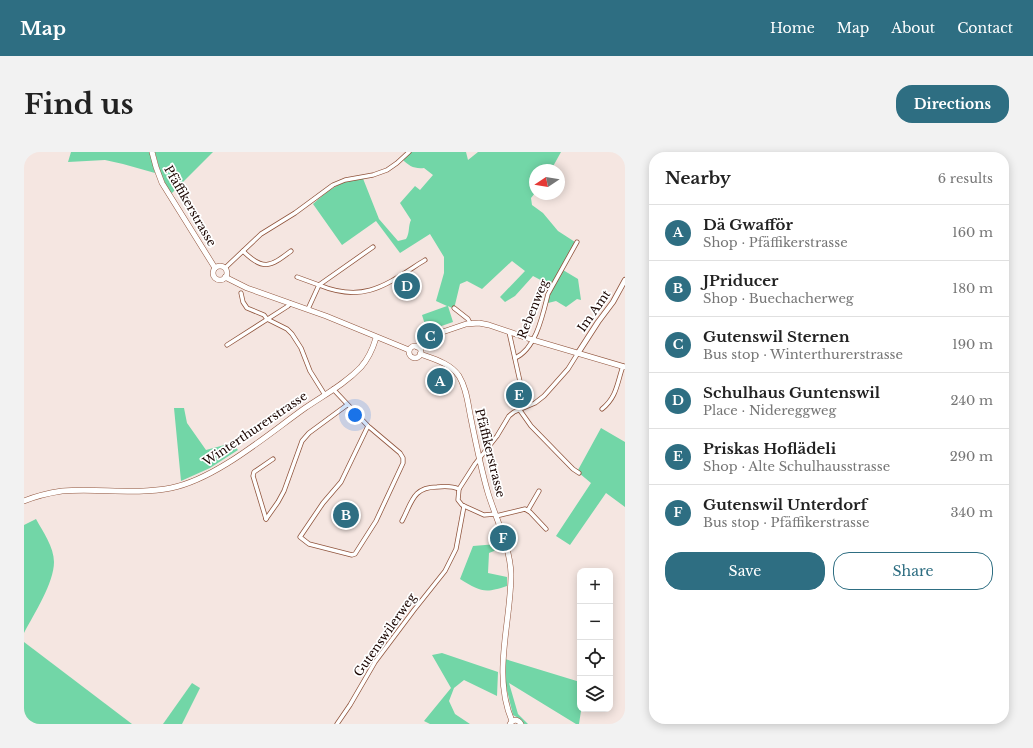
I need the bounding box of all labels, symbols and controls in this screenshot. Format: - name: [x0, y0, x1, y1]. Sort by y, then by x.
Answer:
- text: Map: [20, 17, 66, 40]
- text: Home: [770, 19, 815, 37]
- text: Map: [837, 19, 869, 37]
- text: About: [891, 19, 935, 37]
- text: Contact: [957, 19, 1013, 37]
- button: Directions: [896, 85, 1009, 123]
- text: Find us: [24, 87, 134, 122]
- street label: Pfäffikerstrasse: [161, 163, 220, 249]
- north arrow: [529, 164, 565, 200]
- text: Nearby: [665, 168, 731, 189]
- text: 6 results: [938, 170, 993, 187]
- text: Dä Gwafför: [703, 215, 793, 234]
- text: A: [673, 224, 683, 241]
- text: 160 m: [952, 224, 993, 241]
- text: Shop · Pfäffikerstrasse: [703, 234, 848, 251]
- pin: D: [394, 271, 420, 301]
- text: JPriducer: [703, 271, 779, 290]
- street label: Rebenweg: [514, 276, 552, 341]
- text: B: [673, 280, 683, 297]
- text: 180 m: [952, 280, 993, 297]
- street label: Im Amt: [574, 287, 614, 334]
- text: Shop · Buechacherweg: [703, 290, 854, 307]
- pin: C: [417, 321, 443, 351]
- text: Gutenswil Sternen: [703, 327, 850, 346]
- text: C: [673, 336, 683, 353]
- text: 190 m: [952, 336, 993, 353]
- text: Bus stop · Winterthurerstrasse: [703, 346, 903, 363]
- pin: A: [427, 366, 453, 396]
- pin: E: [506, 380, 532, 410]
- text: Schulhaus Guntenswil: [703, 383, 880, 402]
- street label: Winterthurerstrasse: [199, 388, 310, 470]
- text: D: [672, 392, 684, 409]
- text: 240 m: [950, 392, 993, 409]
- text: Place · Nidereggweg: [703, 402, 836, 419]
- your location: [345, 405, 365, 425]
- street label: Pfäffikerstrasse: [472, 407, 509, 499]
- text: Priskas Hoflädeli: [703, 439, 836, 458]
- text: E: [673, 448, 683, 465]
- text: 290 m: [950, 448, 993, 465]
- text: Shop · Alte Schulhausstrasse: [703, 458, 890, 475]
- text: Gutenswil Unterdorf: [703, 495, 867, 514]
- pin: B: [333, 500, 359, 530]
- text: F: [674, 504, 682, 521]
- text: 340 m: [950, 504, 993, 521]
- text: Bus stop · Pfäffikerstrasse: [703, 514, 869, 531]
- pin: F: [490, 523, 516, 553]
- button: Save: [665, 552, 825, 590]
- button: Share: [833, 552, 993, 590]
- map controls: [577, 568, 613, 712]
- button: +: [577, 568, 613, 604]
- street label: Gutenswilerweg: [350, 589, 419, 679]
- button: −: [577, 604, 613, 640]
- button: locate: [577, 640, 613, 676]
- button: layers: [577, 676, 613, 712]

